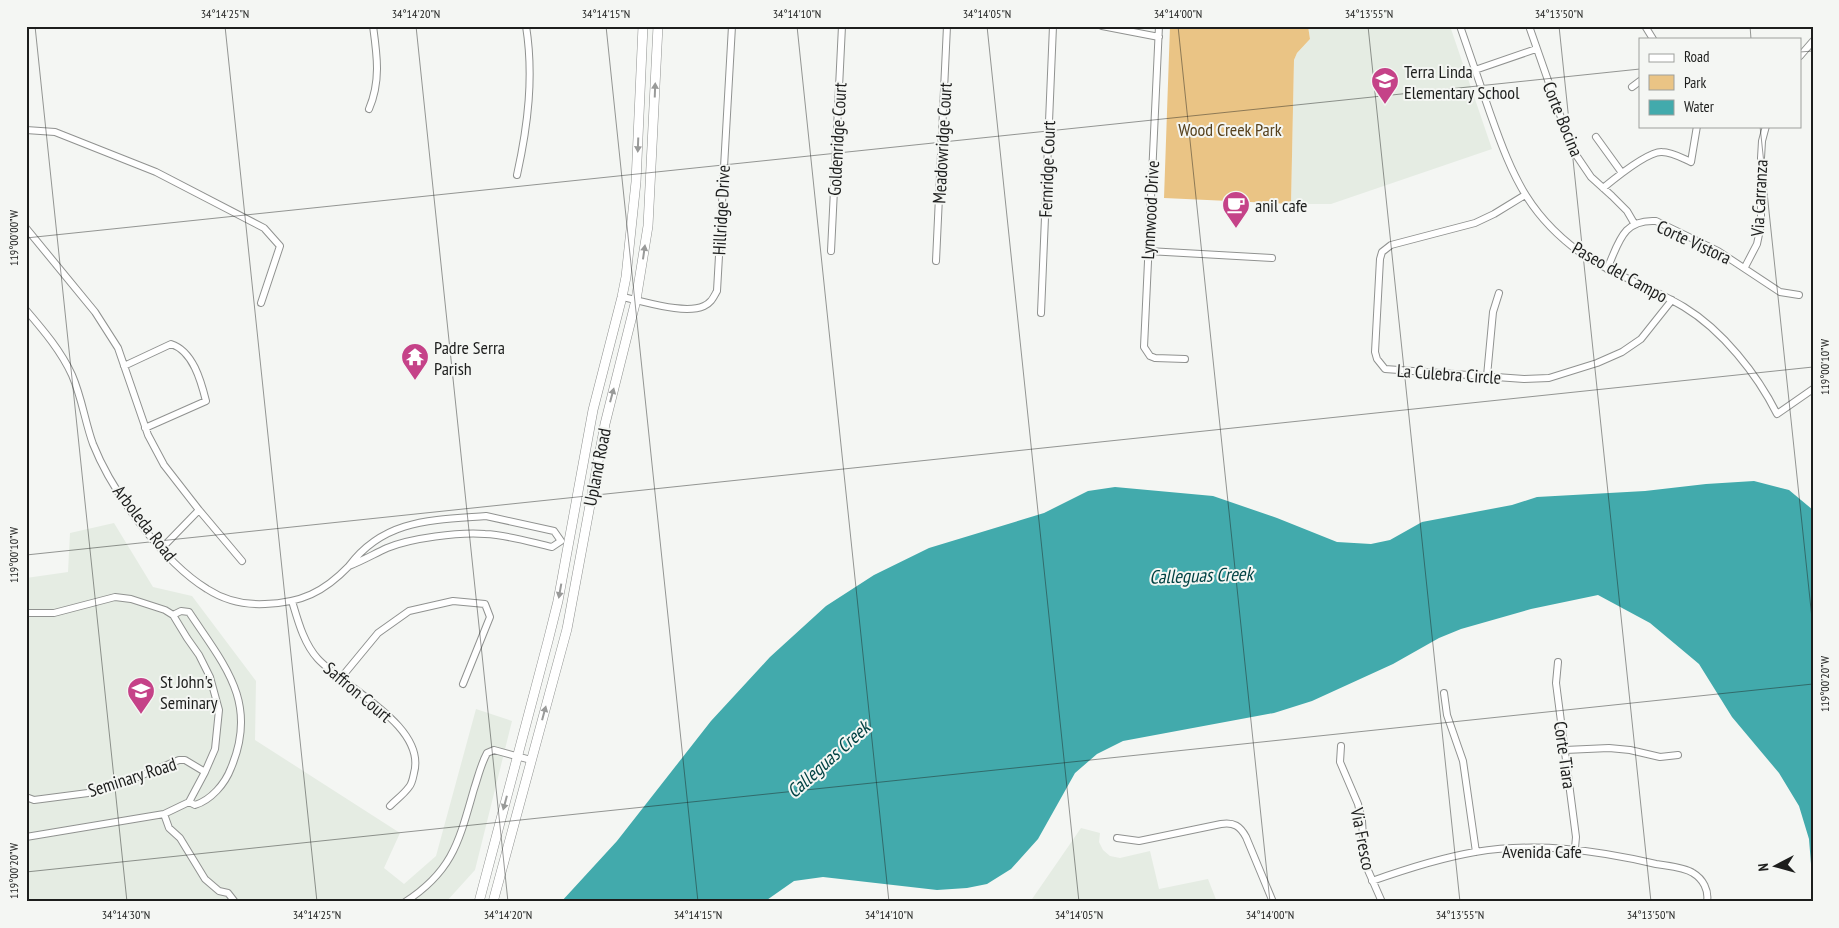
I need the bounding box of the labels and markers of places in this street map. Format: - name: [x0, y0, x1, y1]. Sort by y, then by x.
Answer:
- place label: Terra Linda Elementary School: [1404, 60, 1520, 104]
- school or university icon: Terra Linda Elementary School: [1370, 66, 1400, 105]
- cafe icon: anil cafe: [1221, 190, 1251, 229]
- place label: anil cafe: [1255, 194, 1308, 217]
- place label: Padre Serra Parish: [434, 336, 505, 380]
- temple icon: Padre Serra Parish: [400, 342, 430, 381]
- place label: St John's Seminary: [160, 670, 218, 714]
- school or university icon: St John's Seminary: [126, 676, 156, 715]

